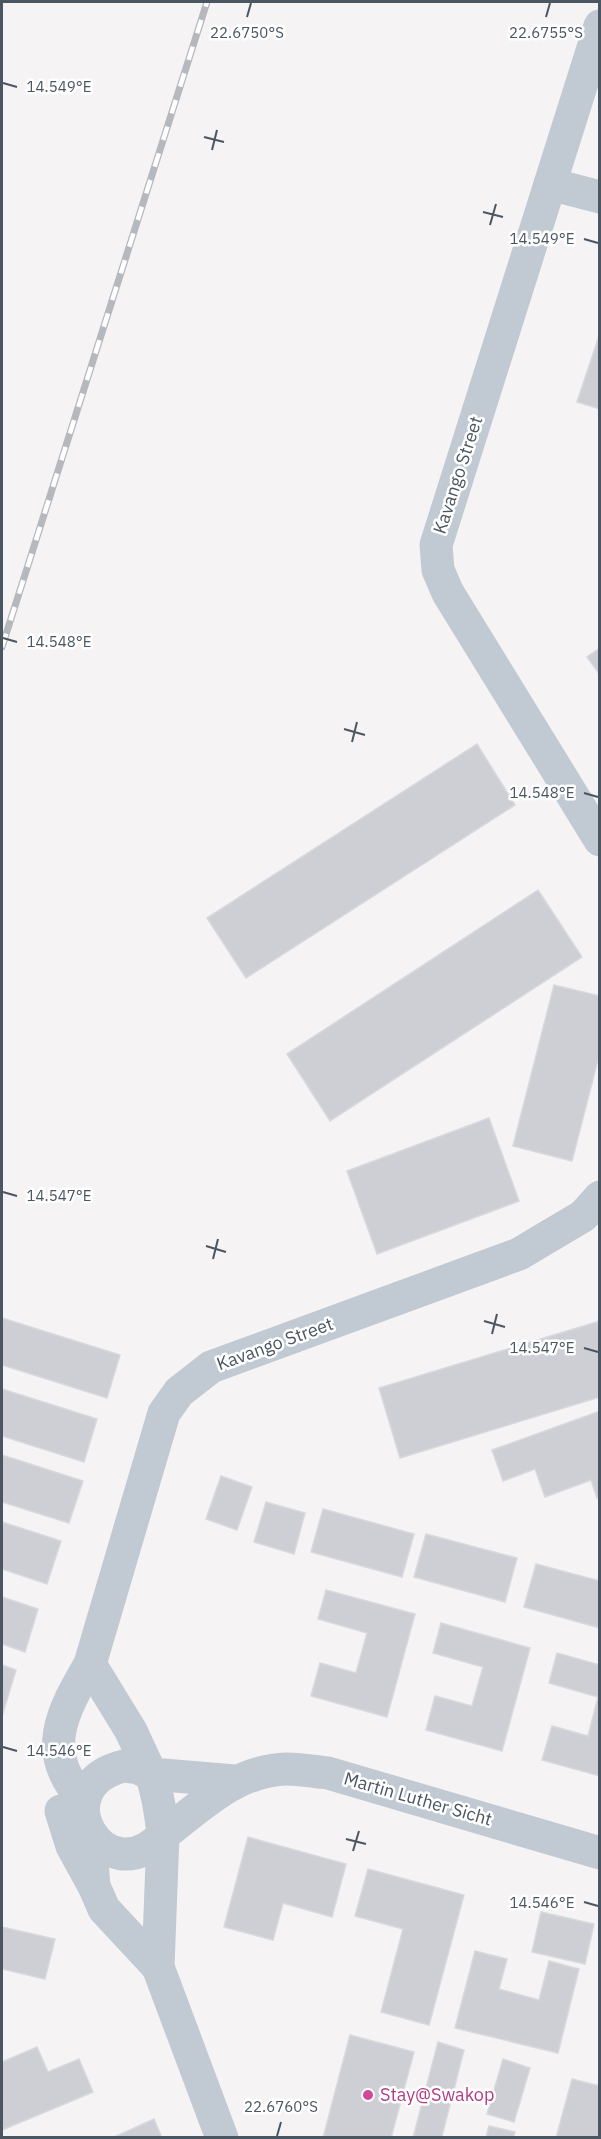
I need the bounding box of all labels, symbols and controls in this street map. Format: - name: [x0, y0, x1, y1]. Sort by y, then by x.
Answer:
- text: 22.6750°S: [210, 23, 284, 42]
- text: 22.6755°S: [509, 23, 583, 42]
- text: 14.549°E: [27, 77, 91, 96]
- text: 14.549°E: [510, 229, 574, 248]
- street label: Kavango Street: [428, 413, 487, 537]
- text: 14.548°E: [27, 632, 91, 651]
- text: 14.548°E: [510, 783, 574, 802]
- text: 14.547°E: [27, 1186, 91, 1205]
- street label: Kavango Street: [213, 1312, 336, 1375]
- text: 14.547°E: [510, 1338, 574, 1357]
- text: 14.546°E: [27, 1741, 91, 1760]
- street label: Martin Luther Sicht: [341, 1766, 495, 1831]
- text: 14.546°E: [510, 1893, 574, 1912]
- place label: Stay@Swakop: [380, 2083, 494, 2106]
- marker: Stay@Swakop: [361, 2088, 375, 2102]
- text: 22.6760°S: [244, 2097, 318, 2116]

